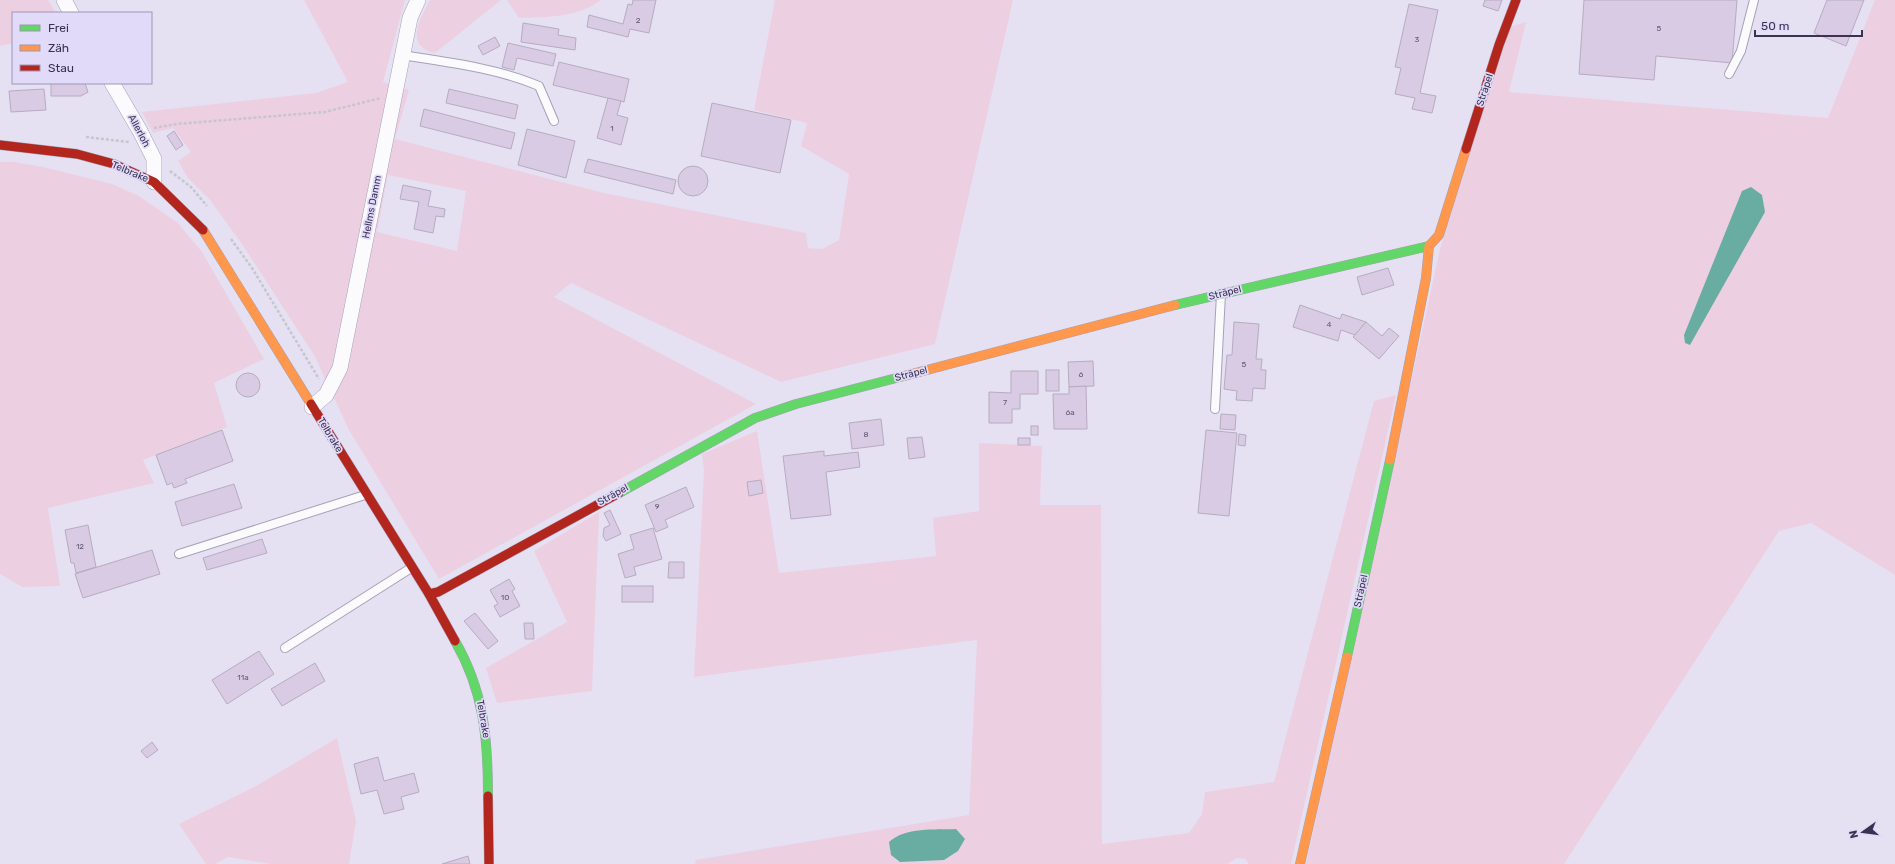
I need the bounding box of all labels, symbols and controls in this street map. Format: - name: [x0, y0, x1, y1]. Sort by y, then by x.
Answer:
- legend: [12, 12, 152, 84]
- scale bar: [1755, 12, 1862, 38]
- house number: 2: [636, 16, 641, 25]
- text: 50 m: [1761, 19, 1789, 33]
- text: Frei: [48, 21, 69, 35]
- house number: 5: [1657, 24, 1662, 33]
- house number: 3: [1415, 35, 1420, 44]
- text: Zäh: [48, 41, 69, 55]
- text: Stau: [48, 61, 74, 75]
- street label: Sträpel: [1474, 72, 1496, 108]
- street label: Allerloh: [125, 113, 153, 149]
- house number: 1: [610, 124, 614, 133]
- street label: Telbrake: [110, 159, 150, 185]
- street label: Hellms Damm: [360, 174, 384, 240]
- street label: Sträpel: [1207, 283, 1243, 303]
- house number: 4: [1327, 320, 1332, 329]
- house number: 5: [1242, 360, 1247, 369]
- street label: Sträpel: [893, 364, 929, 384]
- house number: 6: [1079, 370, 1084, 379]
- house number: 7: [1003, 398, 1007, 407]
- house number: 6a: [1065, 408, 1075, 417]
- street label: Telbrake: [315, 415, 345, 455]
- house number: 8: [863, 430, 869, 439]
- street label: Sträpel: [596, 482, 630, 508]
- house number: 9: [655, 502, 660, 511]
- house number: 12: [76, 542, 84, 551]
- street label: Sträpel: [1352, 573, 1370, 609]
- house number: 10: [501, 593, 509, 602]
- house number: 11a: [237, 673, 249, 682]
- street label: Telbrake: [474, 699, 492, 739]
- north arrow: [1843, 812, 1883, 852]
- text: N: [1846, 829, 1861, 840]

